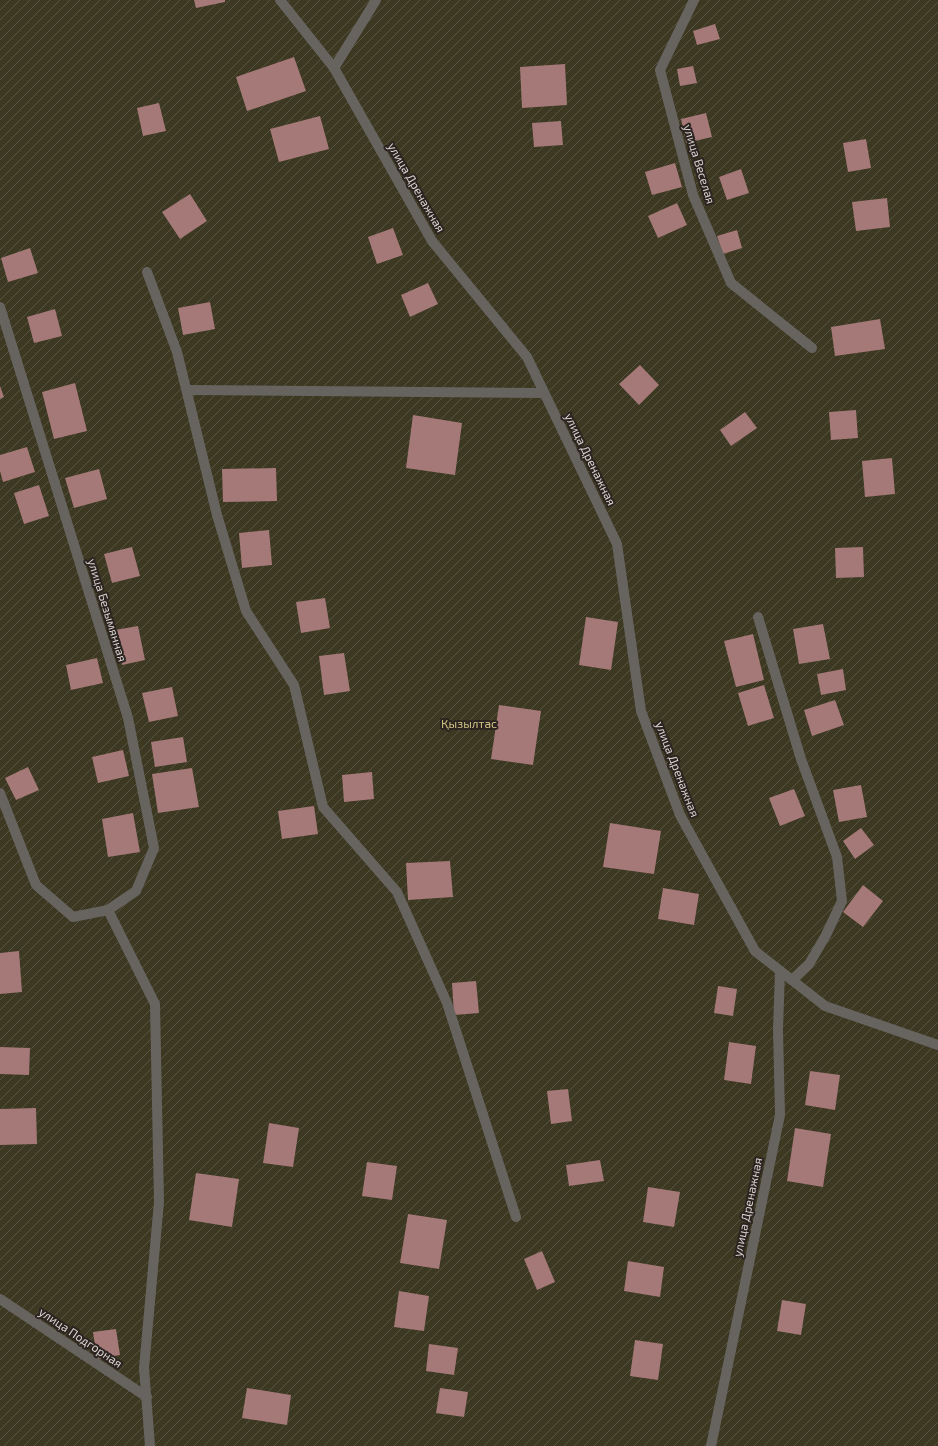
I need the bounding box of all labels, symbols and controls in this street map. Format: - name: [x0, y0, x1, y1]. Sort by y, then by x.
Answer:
- street label: улица Веселая: [680, 123, 719, 206]
- street label: улица Дренажная: [385, 140, 448, 235]
- street label: улица Дренажная: [562, 410, 619, 508]
- street label: улица Безымянная: [85, 557, 130, 664]
- park label: Қызылтас: [441, 716, 497, 730]
- street label: улица Дренажная: [652, 719, 703, 819]
- street label: улица Дренажная: [730, 1156, 765, 1258]
- street label: улица Подгорная: [36, 1304, 125, 1371]

